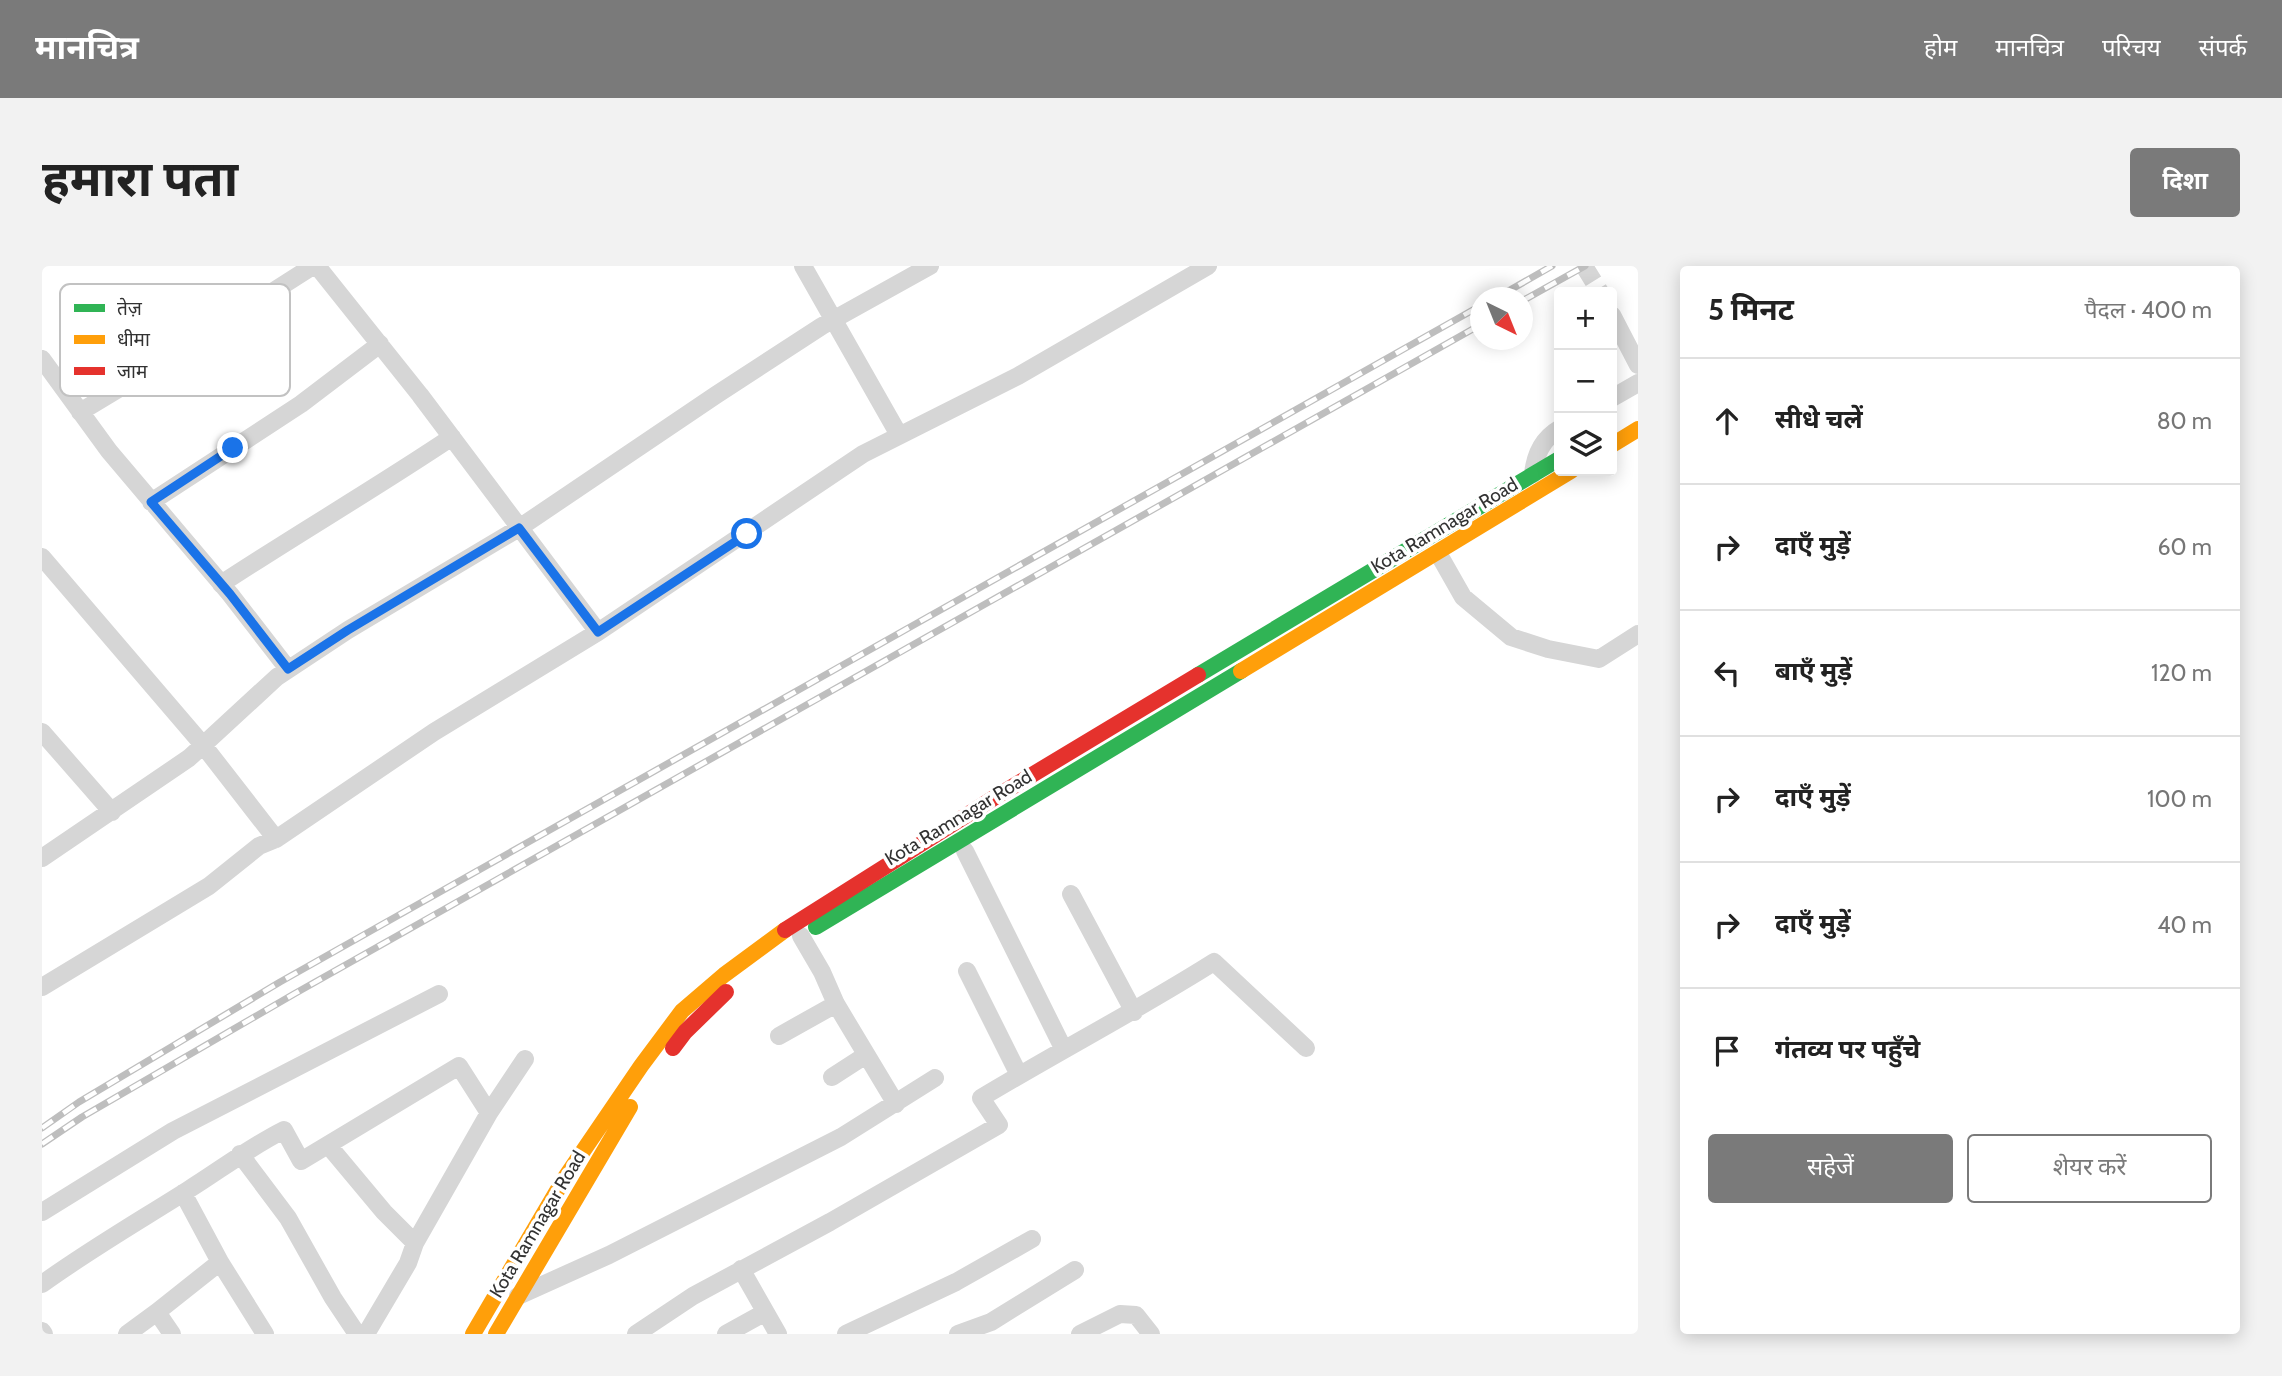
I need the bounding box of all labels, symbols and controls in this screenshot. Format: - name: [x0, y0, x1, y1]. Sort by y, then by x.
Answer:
- text: मानचित्र: [35, 27, 139, 67]
- text: होम: [1924, 33, 1957, 62]
- text: मानचित्र: [1995, 33, 2064, 62]
- text: परिचय: [2102, 33, 2161, 62]
- text: संपर्क: [2199, 33, 2247, 62]
- button: दिशा: [2130, 148, 2240, 217]
- text: हमारा पता: [42, 149, 238, 208]
- legend: [60, 284, 290, 396]
- north arrow: [1470, 287, 1533, 350]
- map controls: [1554, 287, 1617, 476]
- button: +: [1554, 287, 1617, 350]
- text: 5 मिनट: [1708, 291, 1794, 328]
- text: पैदल · 400 m: [2085, 296, 2212, 324]
- text: तेज़: [117, 297, 143, 320]
- text: धीमा: [117, 328, 151, 351]
- button: −: [1554, 350, 1617, 413]
- text: जाम: [117, 360, 148, 383]
- icon: ahead: [1708, 402, 1746, 440]
- text: सीधे चलें: [1775, 403, 1863, 435]
- text: 80 m: [2157, 407, 2212, 435]
- button: layers: [1554, 413, 1617, 476]
- route end: [217, 432, 248, 463]
- street label: Kota Ramnagar Road: [1367, 473, 1522, 578]
- route start: [731, 518, 762, 549]
- icon: right: [1708, 528, 1746, 566]
- text: दाएँ मुड़ें: [1775, 529, 1851, 561]
- text: 60 m: [2158, 533, 2212, 561]
- icon: left: [1708, 654, 1746, 692]
- text: बाएँ मुड़ें: [1775, 655, 1852, 687]
- text: 120 m: [2151, 659, 2212, 687]
- street label: Kota Ramnagar Road: [881, 765, 1036, 870]
- icon: right: [1708, 780, 1746, 818]
- text: दाएँ मुड़ें: [1775, 781, 1851, 813]
- text: 100 m: [2147, 785, 2212, 813]
- icon: right: [1708, 906, 1746, 944]
- text: दाएँ मुड़ें: [1775, 907, 1851, 939]
- text: 40 m: [2157, 911, 2212, 939]
- icon: arrive: [1708, 1032, 1746, 1070]
- text: गंतव्य पर पहुँचे: [1775, 1033, 1920, 1065]
- button: सहेजें: [1708, 1134, 1953, 1203]
- button: शेयर करें: [1967, 1134, 2212, 1203]
- street label: Kota Ramnagar Road: [485, 1147, 590, 1302]

